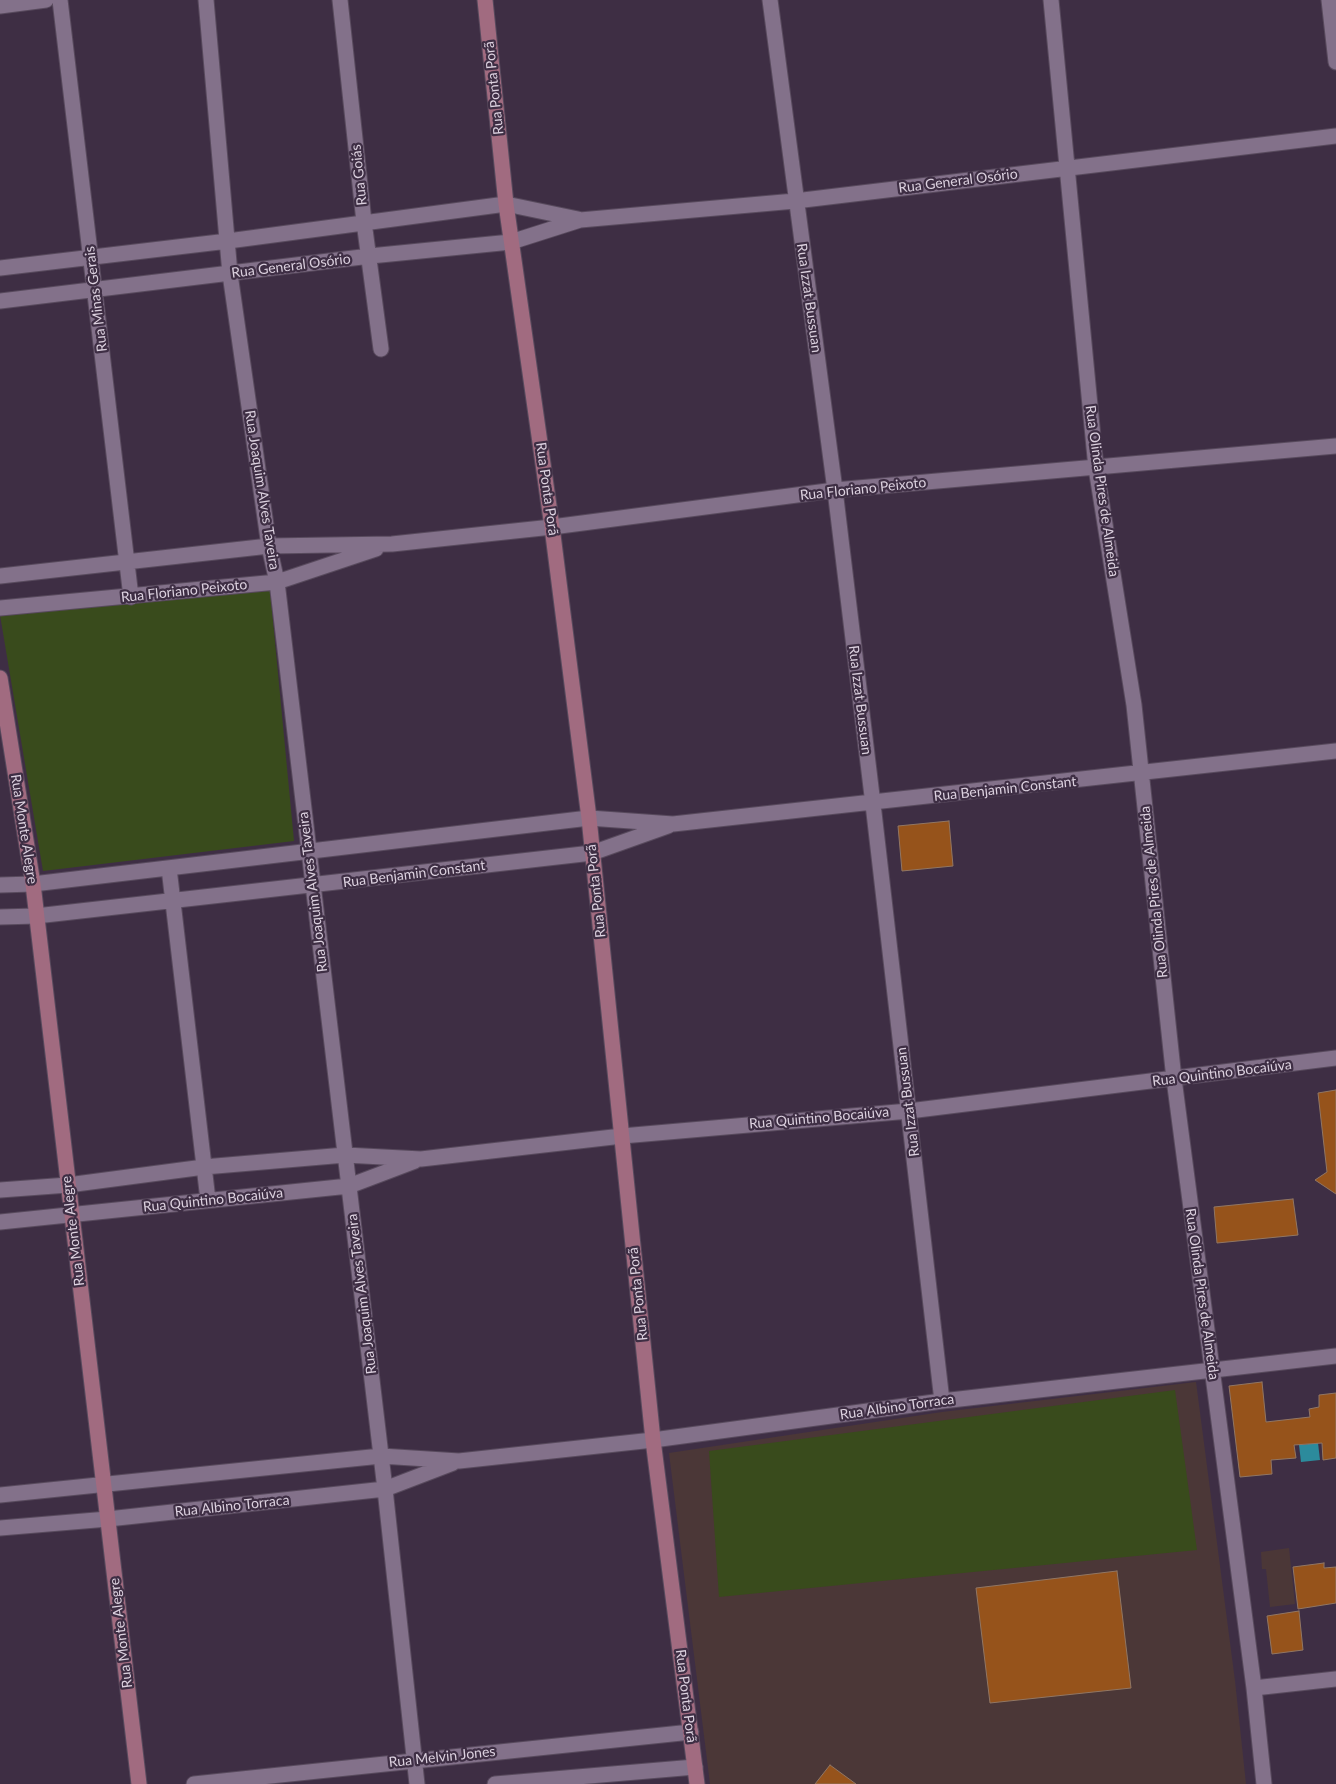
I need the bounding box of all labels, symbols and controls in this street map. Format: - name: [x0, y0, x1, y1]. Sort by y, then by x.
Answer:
- street label: Rua Ponta Porã: [481, 40, 507, 136]
- street label: Rua Goiás: [347, 144, 371, 206]
- street label: Rua General Osório: [897, 165, 1019, 197]
- street label: Rua Izzat Bussuan: [793, 242, 825, 354]
- street label: Rua Minas Gerais: [81, 245, 111, 353]
- street label: Rua General Osório: [230, 250, 352, 282]
- street label: Rua Olinda Pires de Almeida: [1082, 404, 1122, 578]
- street label: Rua Joaquim Alves Taveira: [241, 409, 283, 571]
- street label: Rua Ponta Porã: [532, 441, 562, 537]
- street label: Rua Floriano Peixoto: [799, 474, 927, 504]
- street label: Rua Floriano Peixoto: [120, 576, 248, 606]
- street label: Rua Izzat Bussuan: [845, 644, 875, 756]
- street label: Rua Monte Alegre: [7, 773, 41, 885]
- street label: Rua Benjamin Constant: [933, 773, 1077, 805]
- street label: Rua Olinda Pires de Almeida: [1137, 805, 1171, 979]
- street label: Rua Joaquim Alves Taveira: [295, 811, 331, 973]
- street label: Rua Ponta Porã: [583, 843, 609, 939]
- street label: Rua Benjamin Constant: [342, 857, 486, 891]
- street label: Rua Izzat Bussuan: [893, 1046, 923, 1158]
- street label: Rua Quintino Bocaiúva: [1151, 1056, 1293, 1090]
- street label: Rua Quintino Bocaiúva: [748, 1104, 890, 1132]
- street label: Rua Monte Alegre: [58, 1175, 88, 1287]
- street label: Rua Quintino Bocaiúva: [142, 1184, 284, 1216]
- street label: Rua Olinda Pires de Almeida: [1182, 1207, 1222, 1381]
- street label: Rua Joaquim Alves Taveira: [344, 1213, 380, 1375]
- street label: Rua Ponta Porã: [625, 1246, 651, 1342]
- street label: Rua Albino Torraca: [839, 1391, 955, 1423]
- street label: Rua Albino Torraca: [174, 1492, 290, 1520]
- street label: Rua Monte Alegre: [106, 1577, 136, 1689]
- street label: Rua Ponta Porã: [672, 1648, 700, 1744]
- street label: Rua Melvin Jones: [388, 1743, 496, 1771]

